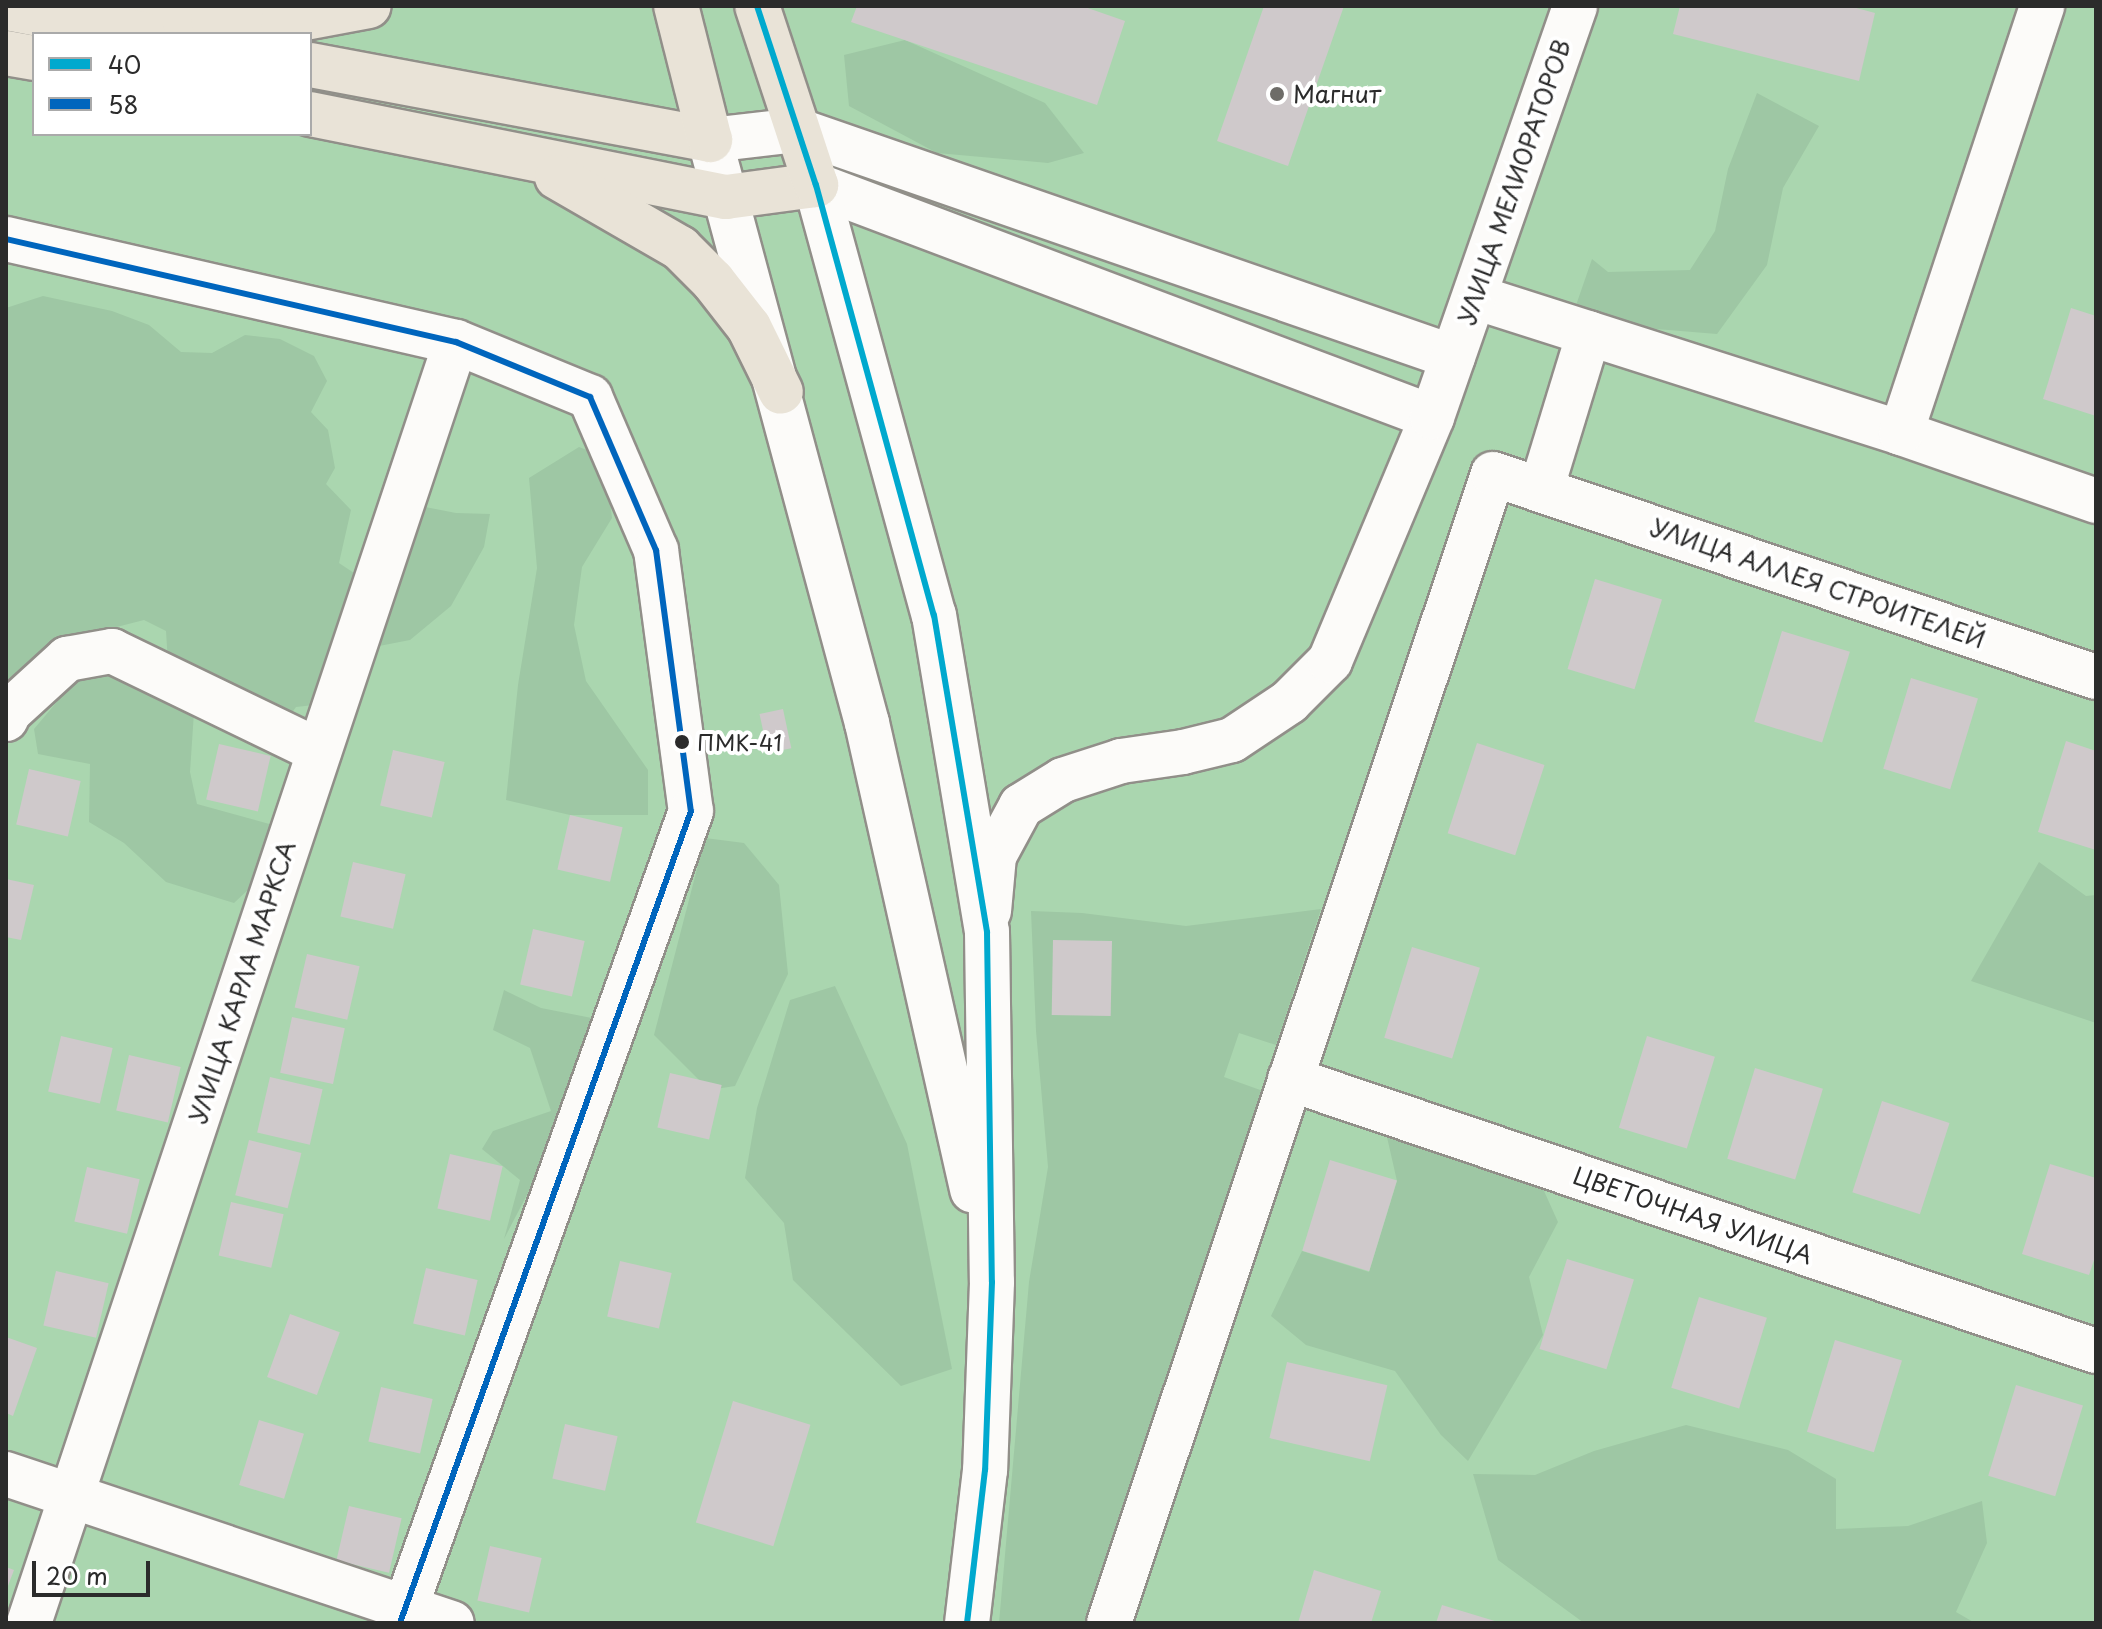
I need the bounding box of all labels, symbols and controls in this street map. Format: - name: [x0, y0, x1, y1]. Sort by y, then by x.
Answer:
- legend: [32, 32, 312, 136]
- street label: УЛИЦА МЕЛИОРАТОРОВ: [1451, 35, 1577, 329]
- text: 40: [108, 46, 141, 82]
- place label: Магнит: [1293, 80, 1381, 108]
- marker: Магнит: [1268, 85, 1286, 103]
- text: 58: [108, 86, 138, 122]
- street label: УЛИЦА АЛЛЕЯ СТРОИТЕЛЕЙ: [1647, 512, 1989, 654]
- place label: ПМК-41: [697, 729, 782, 755]
- marker: ПМК-41: [674, 734, 690, 750]
- street label: УЛИЦА КАРЛА МАРКСА: [182, 836, 302, 1128]
- street label: ЦВЕТОЧНАЯ УЛИЦА: [1570, 1161, 1816, 1269]
- scale bar: [36, 1545, 154, 1595]
- text: 20 m: [46, 1557, 108, 1593]

